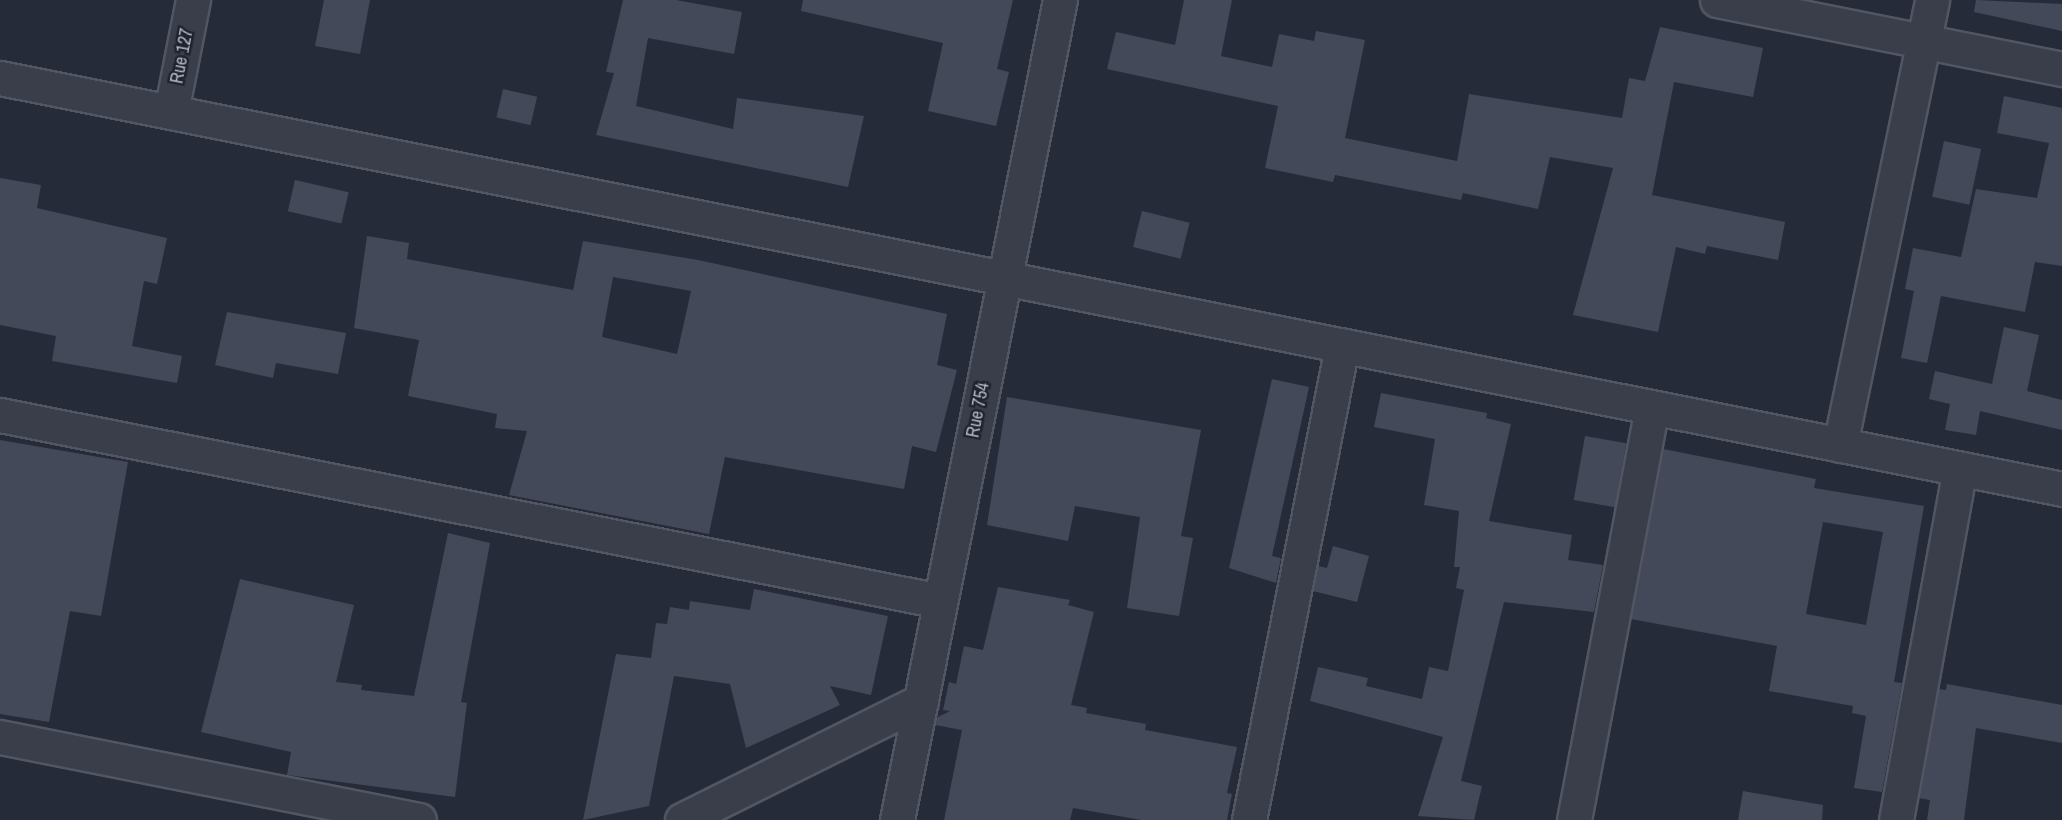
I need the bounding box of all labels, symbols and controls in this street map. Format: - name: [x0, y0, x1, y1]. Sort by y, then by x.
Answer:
- street label: Rue 127: [166, 27, 198, 85]
- street label: Rue 754: [962, 381, 994, 439]

